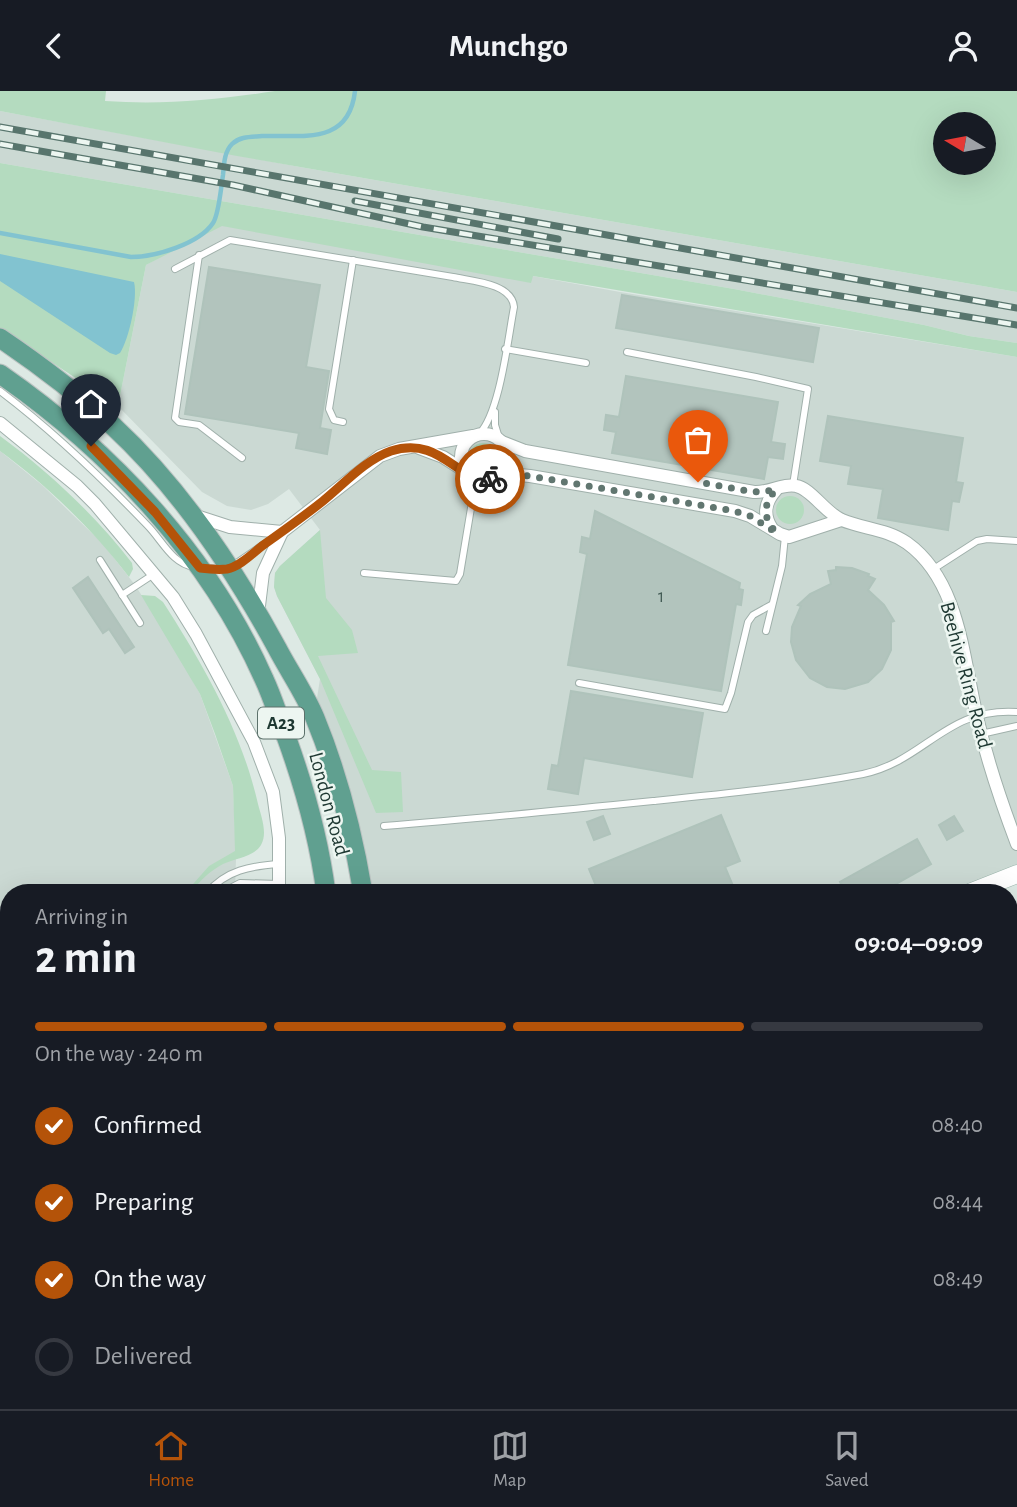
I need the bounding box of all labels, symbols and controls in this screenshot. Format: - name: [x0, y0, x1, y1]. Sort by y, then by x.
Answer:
- icon: back: [35, 27, 73, 65]
- icon: person: [944, 27, 982, 65]
- text: Munchgo: [449, 30, 568, 62]
- north arrow: [933, 112, 996, 175]
- map controls: [933, 112, 996, 175]
- pin: [61, 374, 121, 446]
- icon: home: [72, 385, 110, 423]
- pin: [668, 410, 728, 482]
- icon: bag: [679, 421, 717, 459]
- courier: [455, 444, 525, 514]
- icon: bike: [471, 460, 509, 498]
- house number: 1: [658, 588, 664, 606]
- street label: Beehive Ring Road: [936, 599, 996, 751]
- road number: A23: [258, 708, 304, 739]
- street label: London Road: [305, 750, 353, 858]
- text: Arriving in: [35, 906, 128, 929]
- text: 09:04–09:09: [854, 930, 983, 956]
- text: 2 min: [35, 935, 137, 981]
- text: On the way · 240 m: [35, 1043, 203, 1066]
- icon: check: [35, 1107, 73, 1145]
- text: Confirmed: [94, 1112, 202, 1138]
- text: 08:40: [931, 1114, 983, 1137]
- icon: check: [35, 1184, 73, 1222]
- text: Preparing: [94, 1189, 193, 1215]
- text: 08:44: [933, 1191, 983, 1214]
- icon: check: [35, 1261, 73, 1299]
- text: On the way: [94, 1266, 206, 1292]
- text: 08:49: [933, 1268, 983, 1291]
- text: Delivered: [94, 1343, 192, 1369]
- tab: Home: [148, 1427, 194, 1492]
- tab: Map: [491, 1427, 529, 1492]
- tab: Saved: [825, 1427, 869, 1492]

